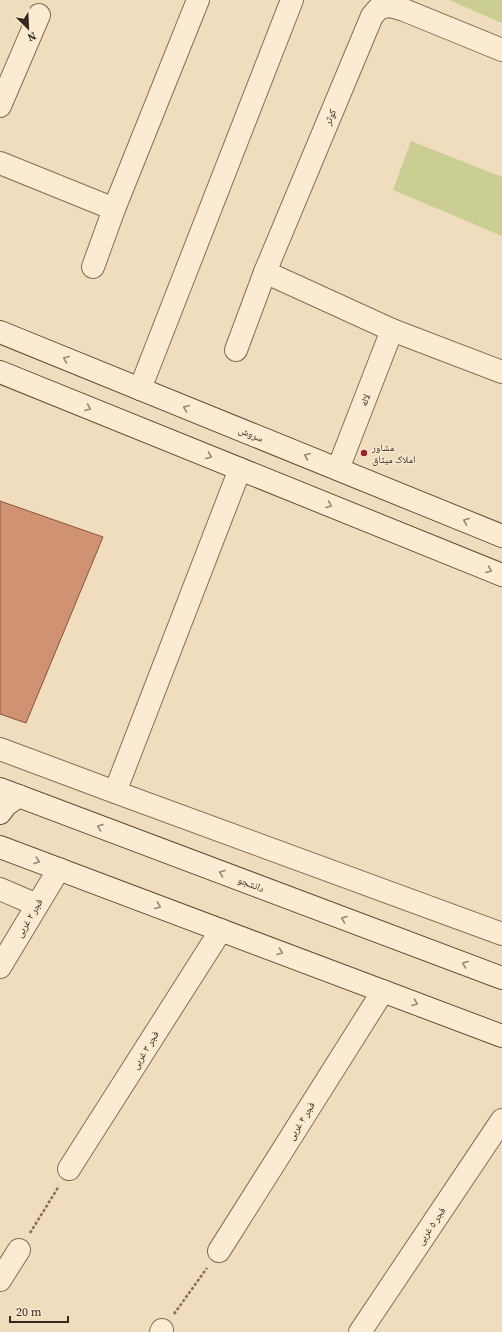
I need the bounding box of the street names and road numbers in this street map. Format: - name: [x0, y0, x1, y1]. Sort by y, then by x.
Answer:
- street label: کوثر: [320, 107, 339, 128]
- street label: لاله: [357, 392, 373, 408]
- street label: سروش: [237, 423, 266, 445]
- street label: دانشجو: [236, 873, 266, 895]
- street label: فجر ۲ غربی: [12, 896, 46, 940]
- street label: فجر ۳ غربی: [128, 1028, 162, 1072]
- street label: فجر ۴ غربی: [284, 1099, 318, 1143]
- street label: فجر ۵ غربی: [414, 1205, 448, 1247]

